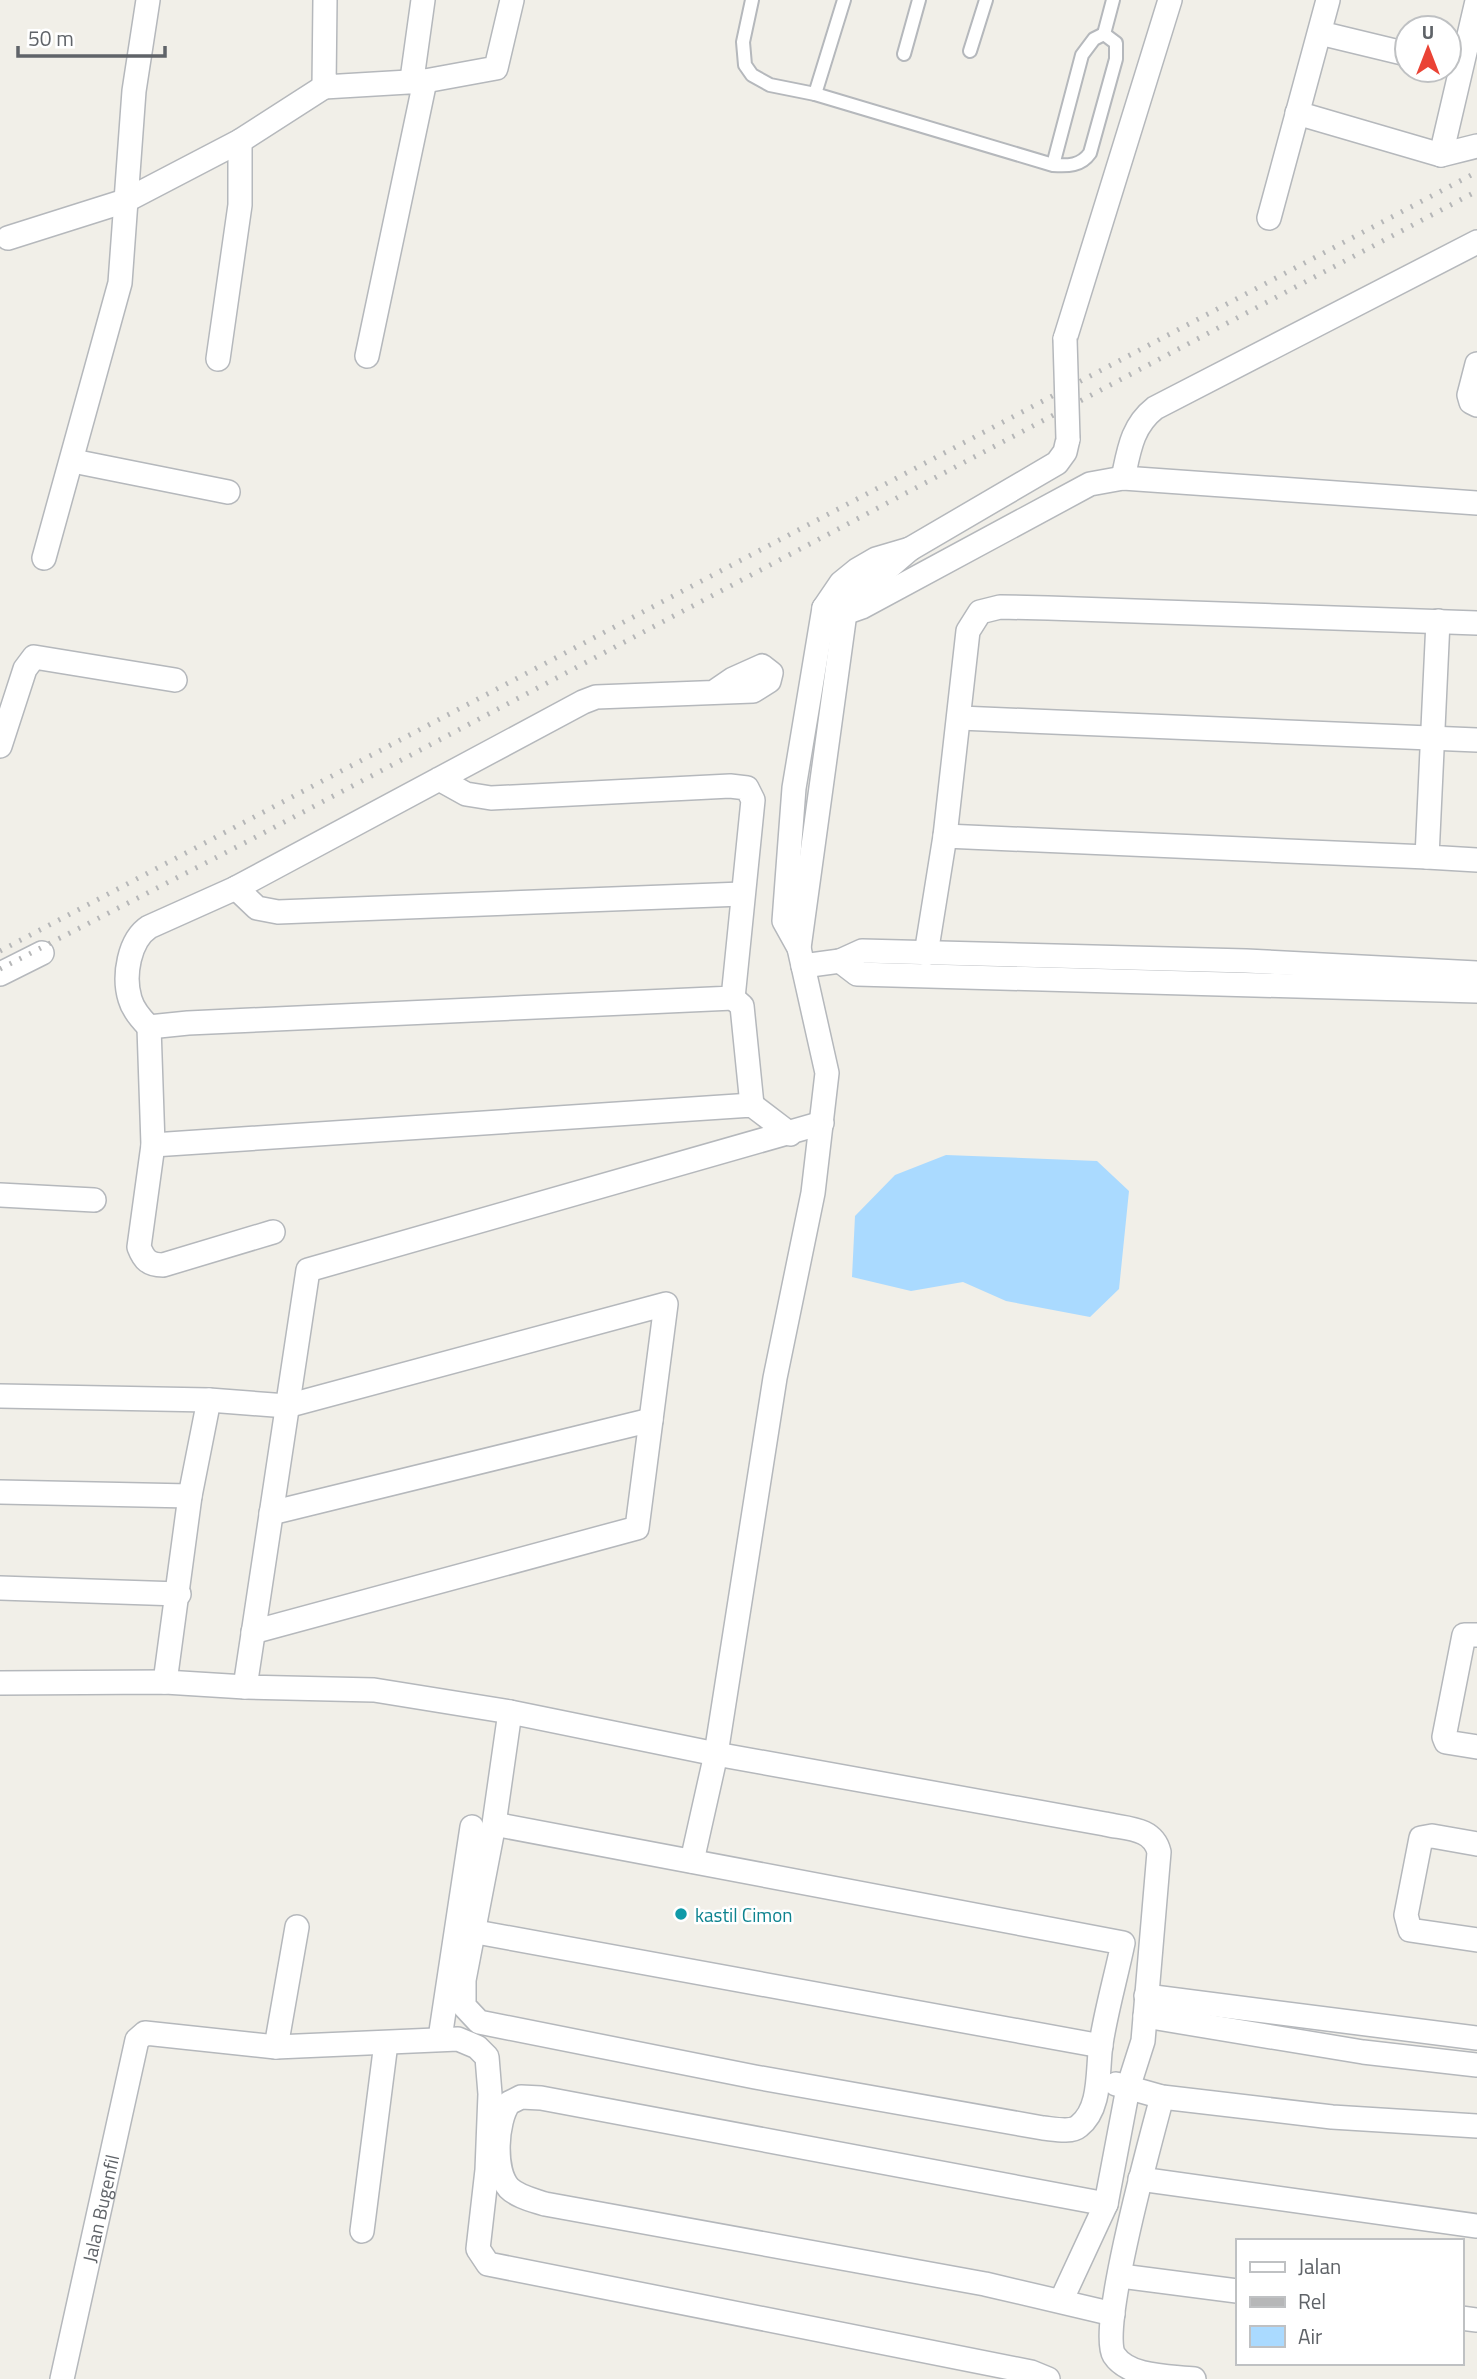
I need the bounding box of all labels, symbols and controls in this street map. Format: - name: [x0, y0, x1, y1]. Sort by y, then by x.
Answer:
- scale bar: [18, 14, 164, 58]
- north arrow: [1393, 14, 1463, 84]
- text: U: [1422, 17, 1434, 46]
- text: 50 m: [28, 22, 74, 54]
- place label: kastil Cimon: [695, 1900, 792, 1929]
- marker: kastil Cimon: [673, 1906, 689, 1922]
- street label: Jalan Bugenfil: [74, 2151, 126, 2265]
- legend: [1236, 2239, 1463, 2365]
- text: Jalan: [1298, 2250, 1341, 2282]
- text: Rel: [1298, 2285, 1326, 2317]
- text: Air: [1298, 2320, 1322, 2352]

